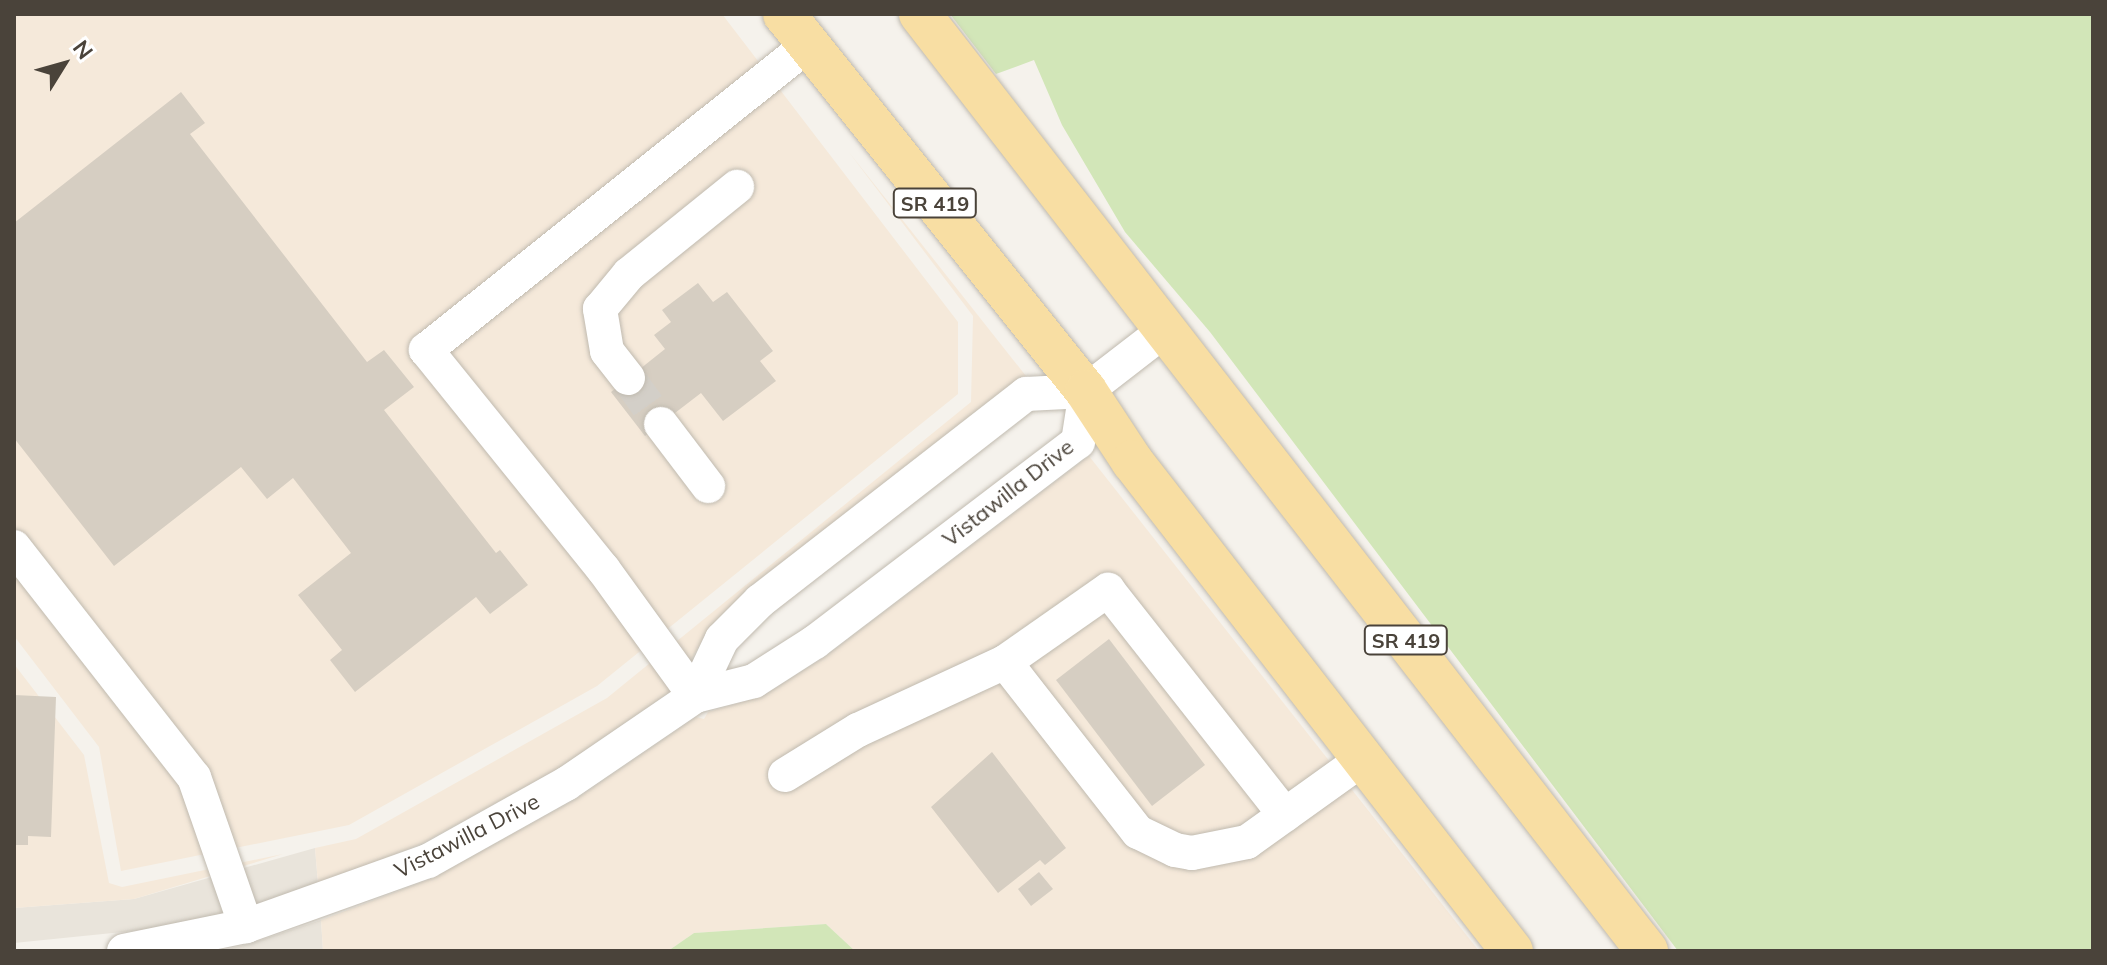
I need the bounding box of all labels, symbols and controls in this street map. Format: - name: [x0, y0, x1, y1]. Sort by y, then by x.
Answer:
- north arrow: [24, 24, 104, 104]
- text: N: [67, 34, 99, 65]
- road number: SR 419: [891, 187, 979, 219]
- street label: Vistawilla Drive: [937, 434, 1079, 552]
- road number: SR 419: [1362, 624, 1450, 656]
- street label: Vistawilla Drive: [390, 788, 544, 884]

